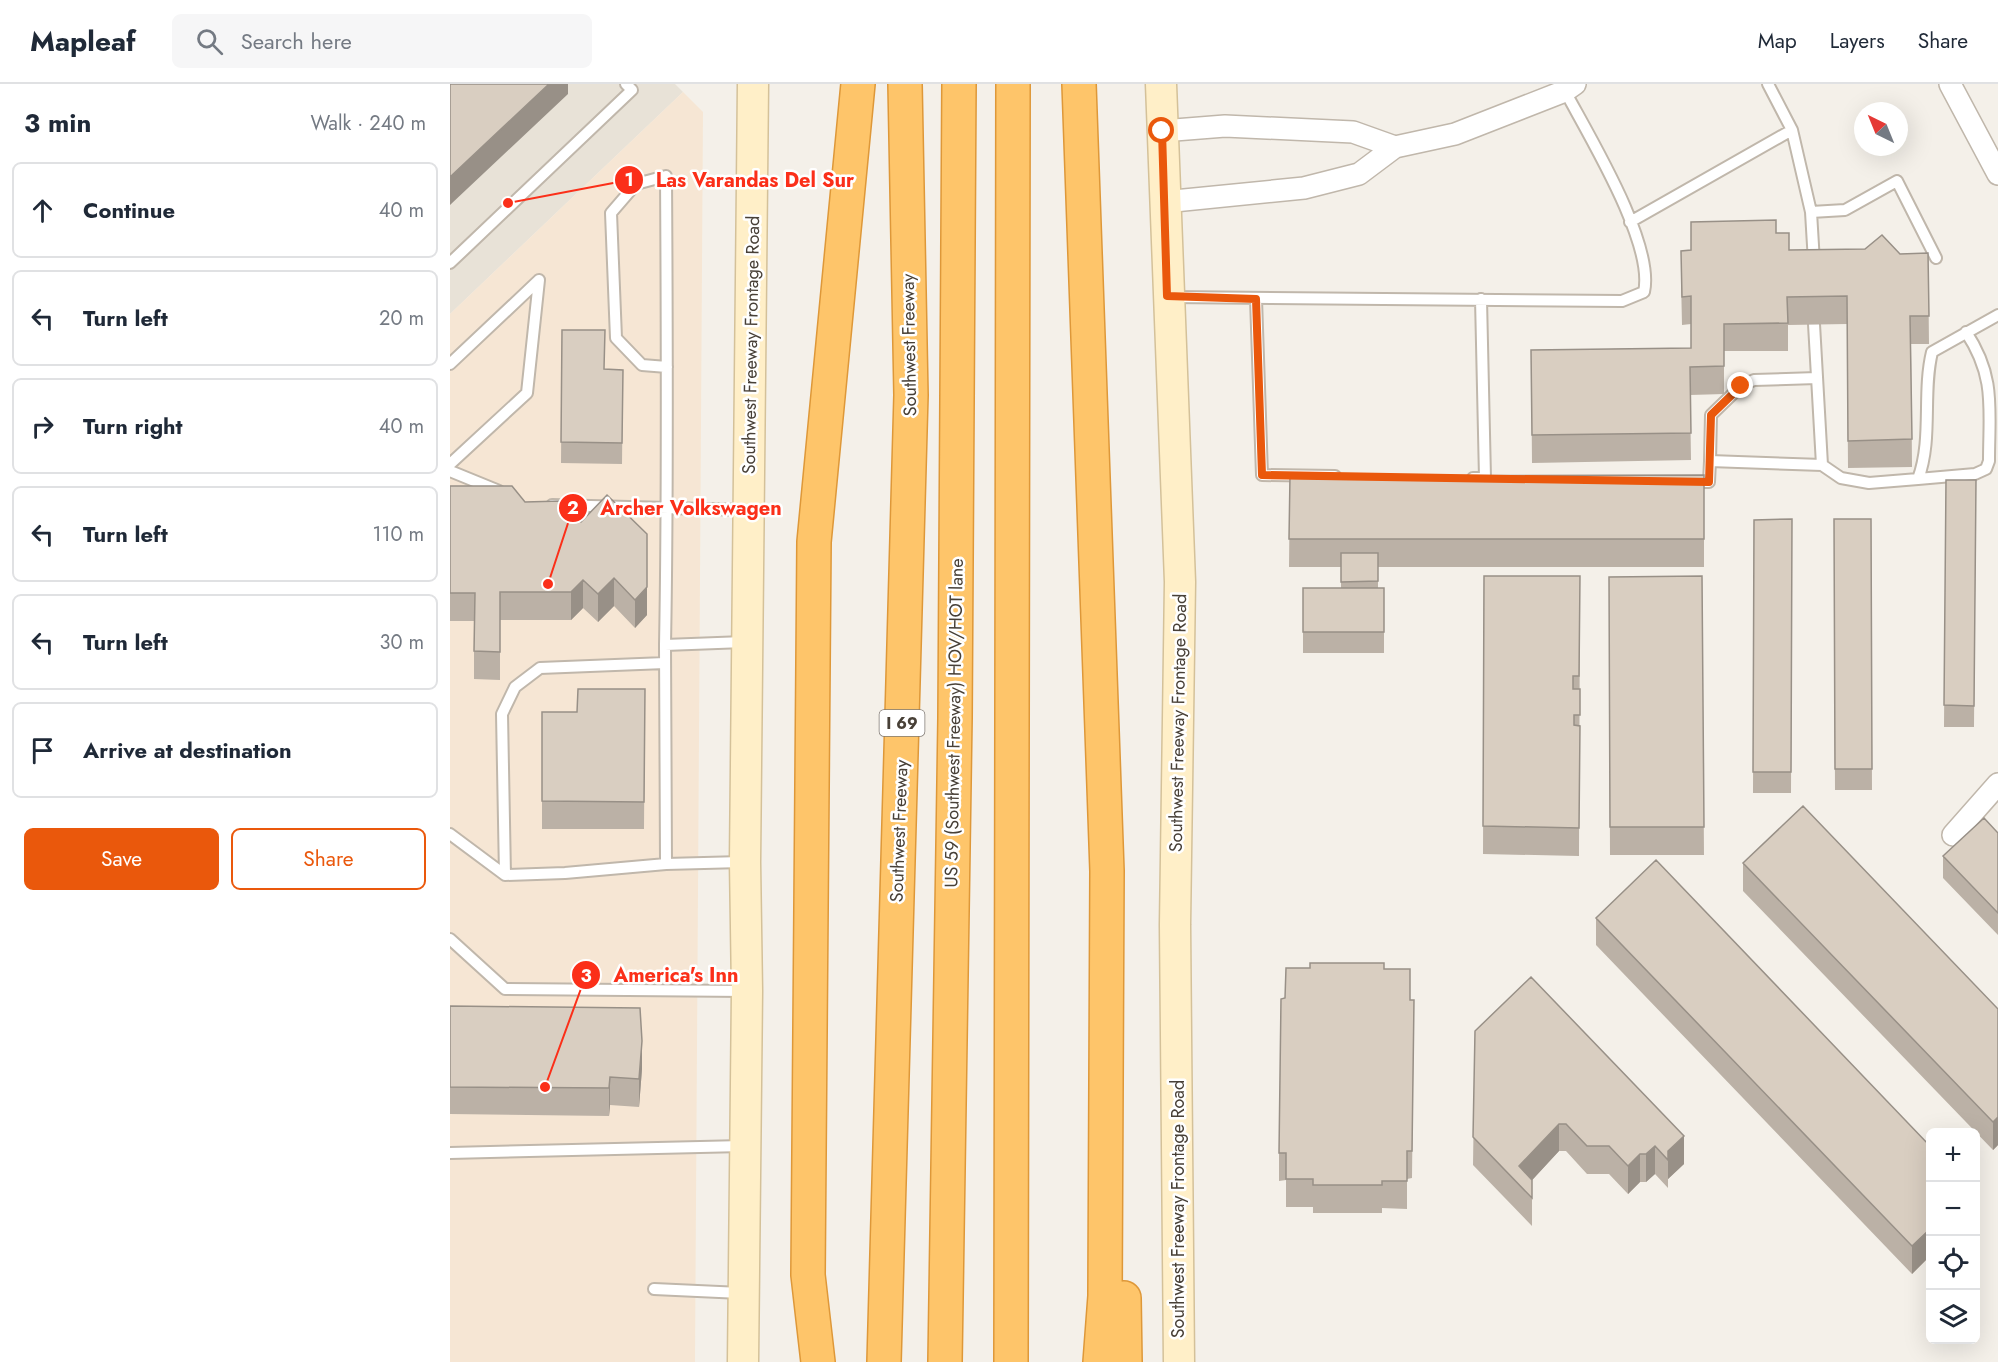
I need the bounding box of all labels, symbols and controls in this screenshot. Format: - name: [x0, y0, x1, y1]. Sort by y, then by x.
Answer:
- search box: [172, 14, 592, 68]
- text: Mapleaf: [30, 21, 136, 62]
- icon: search: [193, 25, 226, 58]
- text: Search here: [241, 25, 352, 57]
- text: Map: [1758, 26, 1797, 56]
- text: Layers: [1830, 26, 1885, 56]
- text: Share: [1918, 26, 1968, 56]
- north arrow: [1854, 102, 1908, 156]
- text: 3 min: [24, 104, 91, 142]
- text: Walk · 240 m: [311, 109, 426, 138]
- route start: [1148, 117, 1174, 143]
- callout: Las Varandas Del Sur: [614, 161, 866, 199]
- text: Las Varandas Del Sur: [656, 166, 855, 195]
- text: 1: [624, 167, 634, 193]
- icon: ahead: [26, 194, 59, 227]
- text: Continue: [83, 194, 175, 226]
- text: 40 m: [379, 196, 424, 225]
- street label: Southwest Freeway Frontage Road: [736, 216, 766, 474]
- street label: Southwest Freeway: [895, 273, 923, 417]
- icon: left: [26, 302, 59, 335]
- text: Turn left: [83, 302, 168, 334]
- text: 20 m: [379, 304, 424, 333]
- route end: [1727, 372, 1753, 398]
- icon: right: [26, 410, 59, 443]
- text: Turn right: [83, 410, 183, 442]
- text: 40 m: [379, 412, 424, 441]
- callout: Archer Volkswagen: [558, 489, 794, 527]
- text: Archer Volkswagen: [599, 494, 782, 523]
- text: 2: [567, 495, 579, 521]
- icon: left: [26, 518, 59, 551]
- text: Turn left: [83, 518, 168, 550]
- text: 110 m: [372, 520, 424, 549]
- street label: US 59 (Southwest Freeway) HOV/HOT lane: [938, 558, 970, 888]
- street label: Southwest Freeway Frontage Road: [1163, 594, 1193, 852]
- icon: left: [26, 626, 59, 659]
- text: Turn left: [83, 626, 168, 658]
- text: 30 m: [379, 628, 424, 657]
- road number: I 69: [880, 710, 924, 736]
- icon: arrive: [26, 734, 59, 767]
- text: Arrive at destination: [83, 734, 292, 766]
- street label: Southwest Freeway: [884, 759, 914, 903]
- button: Save: [24, 828, 219, 890]
- button: Share: [231, 828, 426, 890]
- callout: America's Inn: [571, 956, 750, 994]
- text: America's Inn: [612, 961, 739, 990]
- text: 3: [580, 963, 592, 989]
- street label: Southwest Freeway Frontage Road: [1165, 1080, 1191, 1338]
- map controls: [1926, 1128, 1980, 1344]
- button: +: [1926, 1128, 1980, 1182]
- button: −: [1926, 1182, 1980, 1236]
- button: locate: [1926, 1236, 1980, 1290]
- button: layers: [1926, 1290, 1980, 1344]

